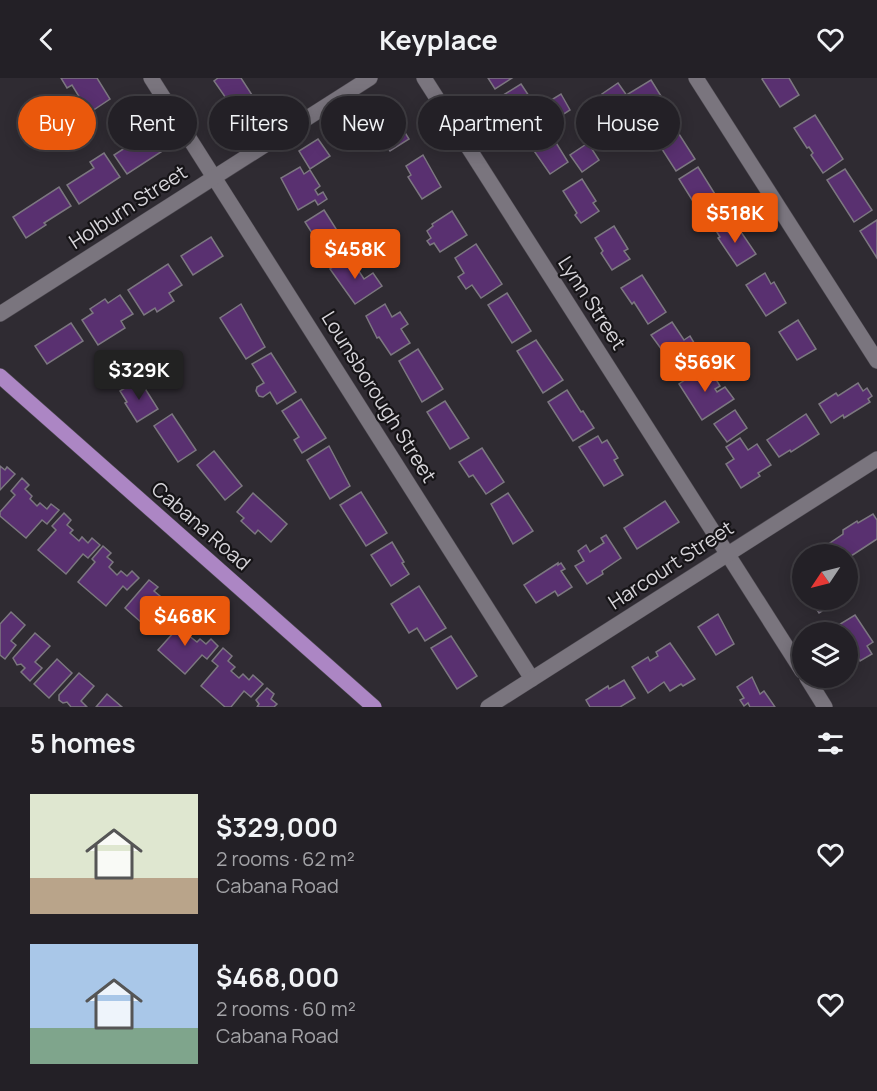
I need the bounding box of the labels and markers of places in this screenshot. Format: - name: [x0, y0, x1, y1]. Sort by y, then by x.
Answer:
- pin: $518K: [693, 193, 777, 244]
- pin: $458K: [313, 229, 397, 280]
- pin: $569K: [663, 342, 747, 393]
- pin: $329K: [97, 350, 181, 401]
- pin: $468K: [143, 596, 227, 647]

